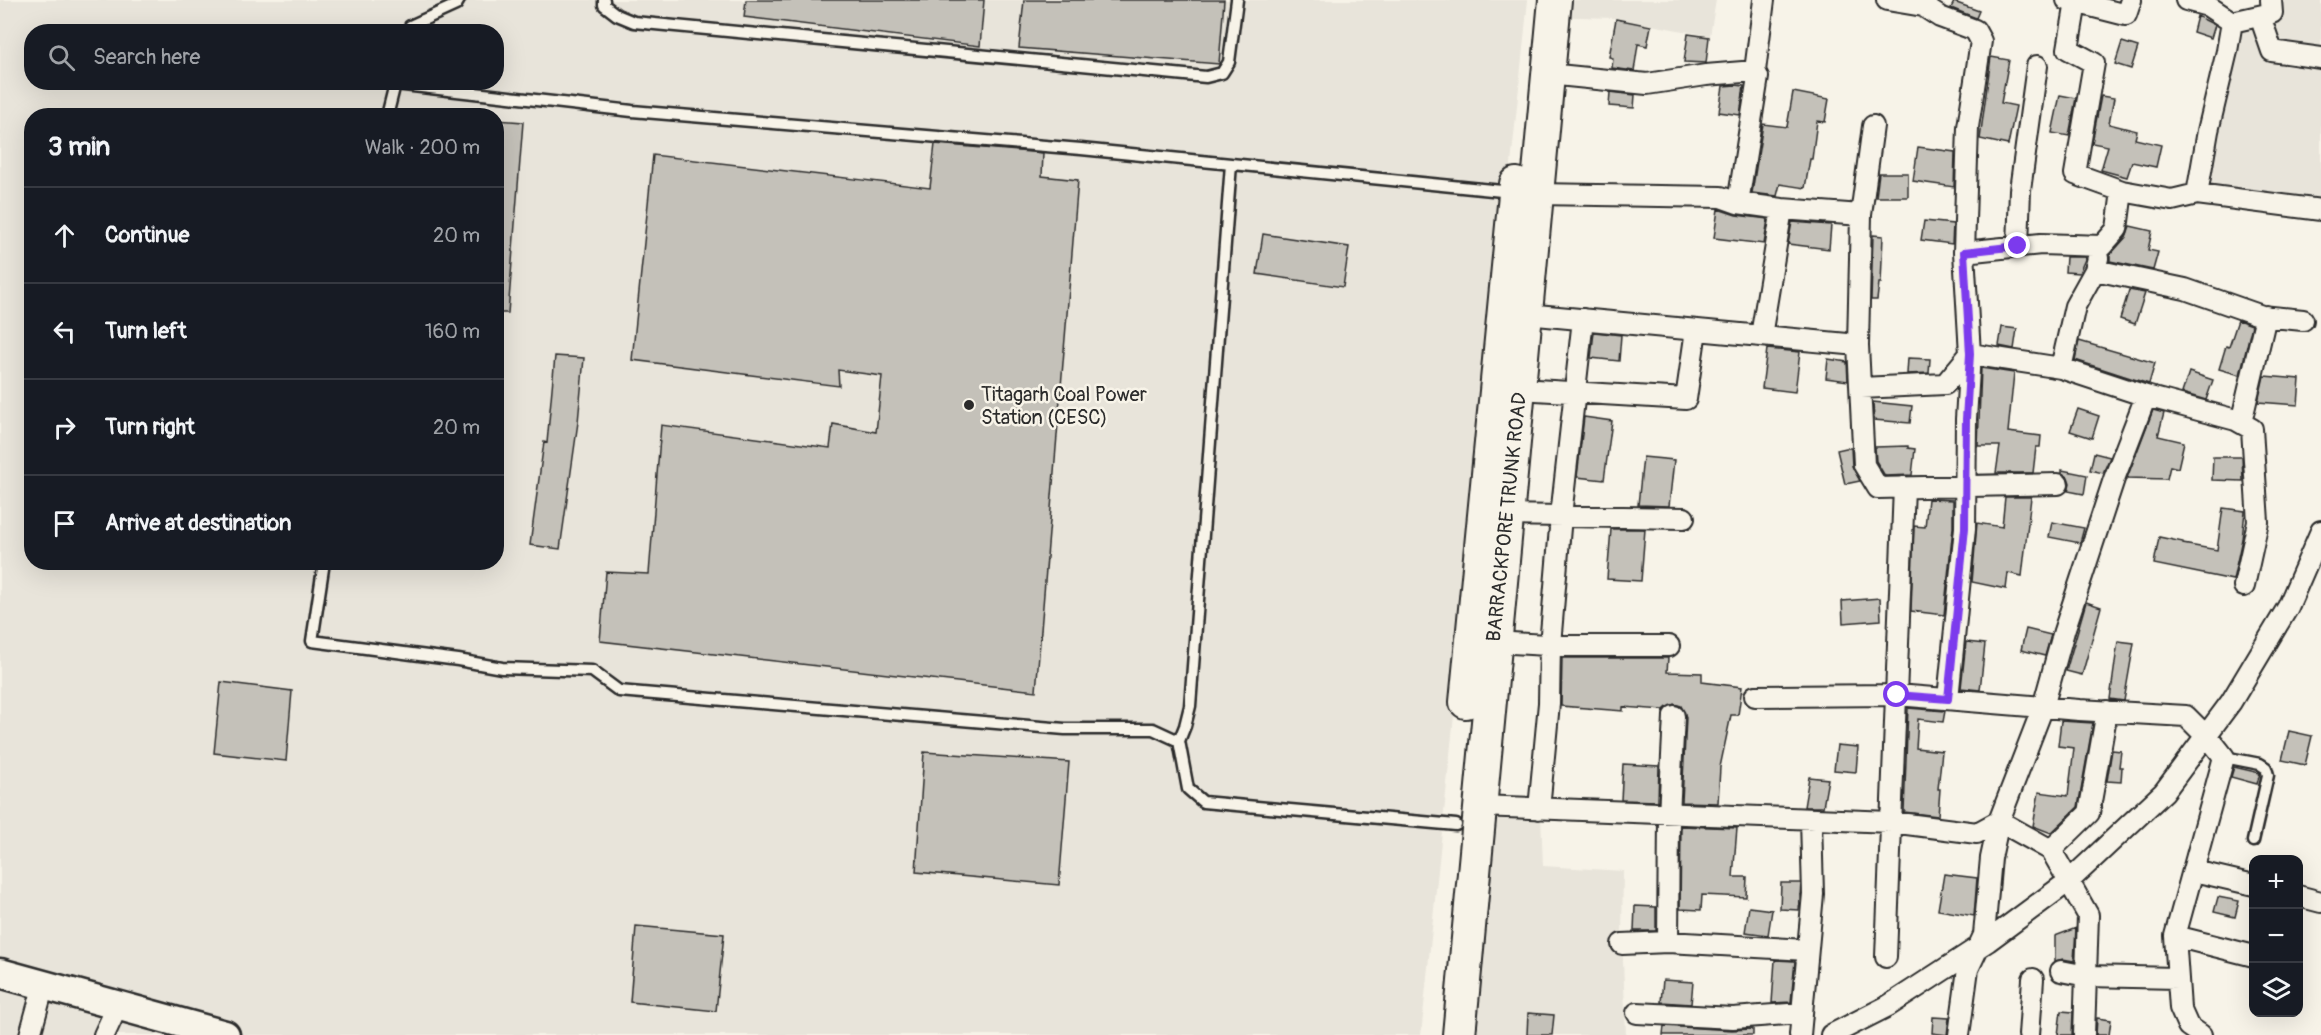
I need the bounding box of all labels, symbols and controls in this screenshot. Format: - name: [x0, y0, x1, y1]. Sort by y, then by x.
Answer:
- search box: [24, 24, 504, 90]
- icon: search: [45, 41, 78, 74]
- text: Search here: [93, 43, 200, 71]
- text: 3 min: [48, 131, 110, 163]
- text: Walk · 200 m: [365, 135, 480, 160]
- icon: ahead: [48, 219, 81, 252]
- text: Continue: [105, 221, 189, 249]
- text: 20 m: [433, 223, 480, 248]
- route end: [2004, 232, 2030, 258]
- icon: left: [48, 315, 81, 348]
- text: Turn left: [105, 317, 187, 345]
- text: 160 m: [425, 319, 480, 344]
- place label: Titagarh Coal Power Station (CESC): [981, 382, 1147, 430]
- street label: BARRACKPORE TRUNK ROAD: [1481, 391, 1532, 643]
- marker: Titagarh Coal Power Station (CESC): [962, 398, 976, 412]
- icon: right: [48, 411, 81, 444]
- text: Turn right: [105, 413, 195, 441]
- text: 20 m: [433, 415, 480, 440]
- icon: arrive: [48, 507, 81, 540]
- text: Arrive at destination: [105, 509, 291, 537]
- route start: [1883, 681, 1909, 707]
- map controls: [2249, 855, 2303, 1017]
- button: +: [2249, 855, 2303, 909]
- button: −: [2249, 909, 2303, 963]
- button: layers: [2249, 963, 2303, 1017]

